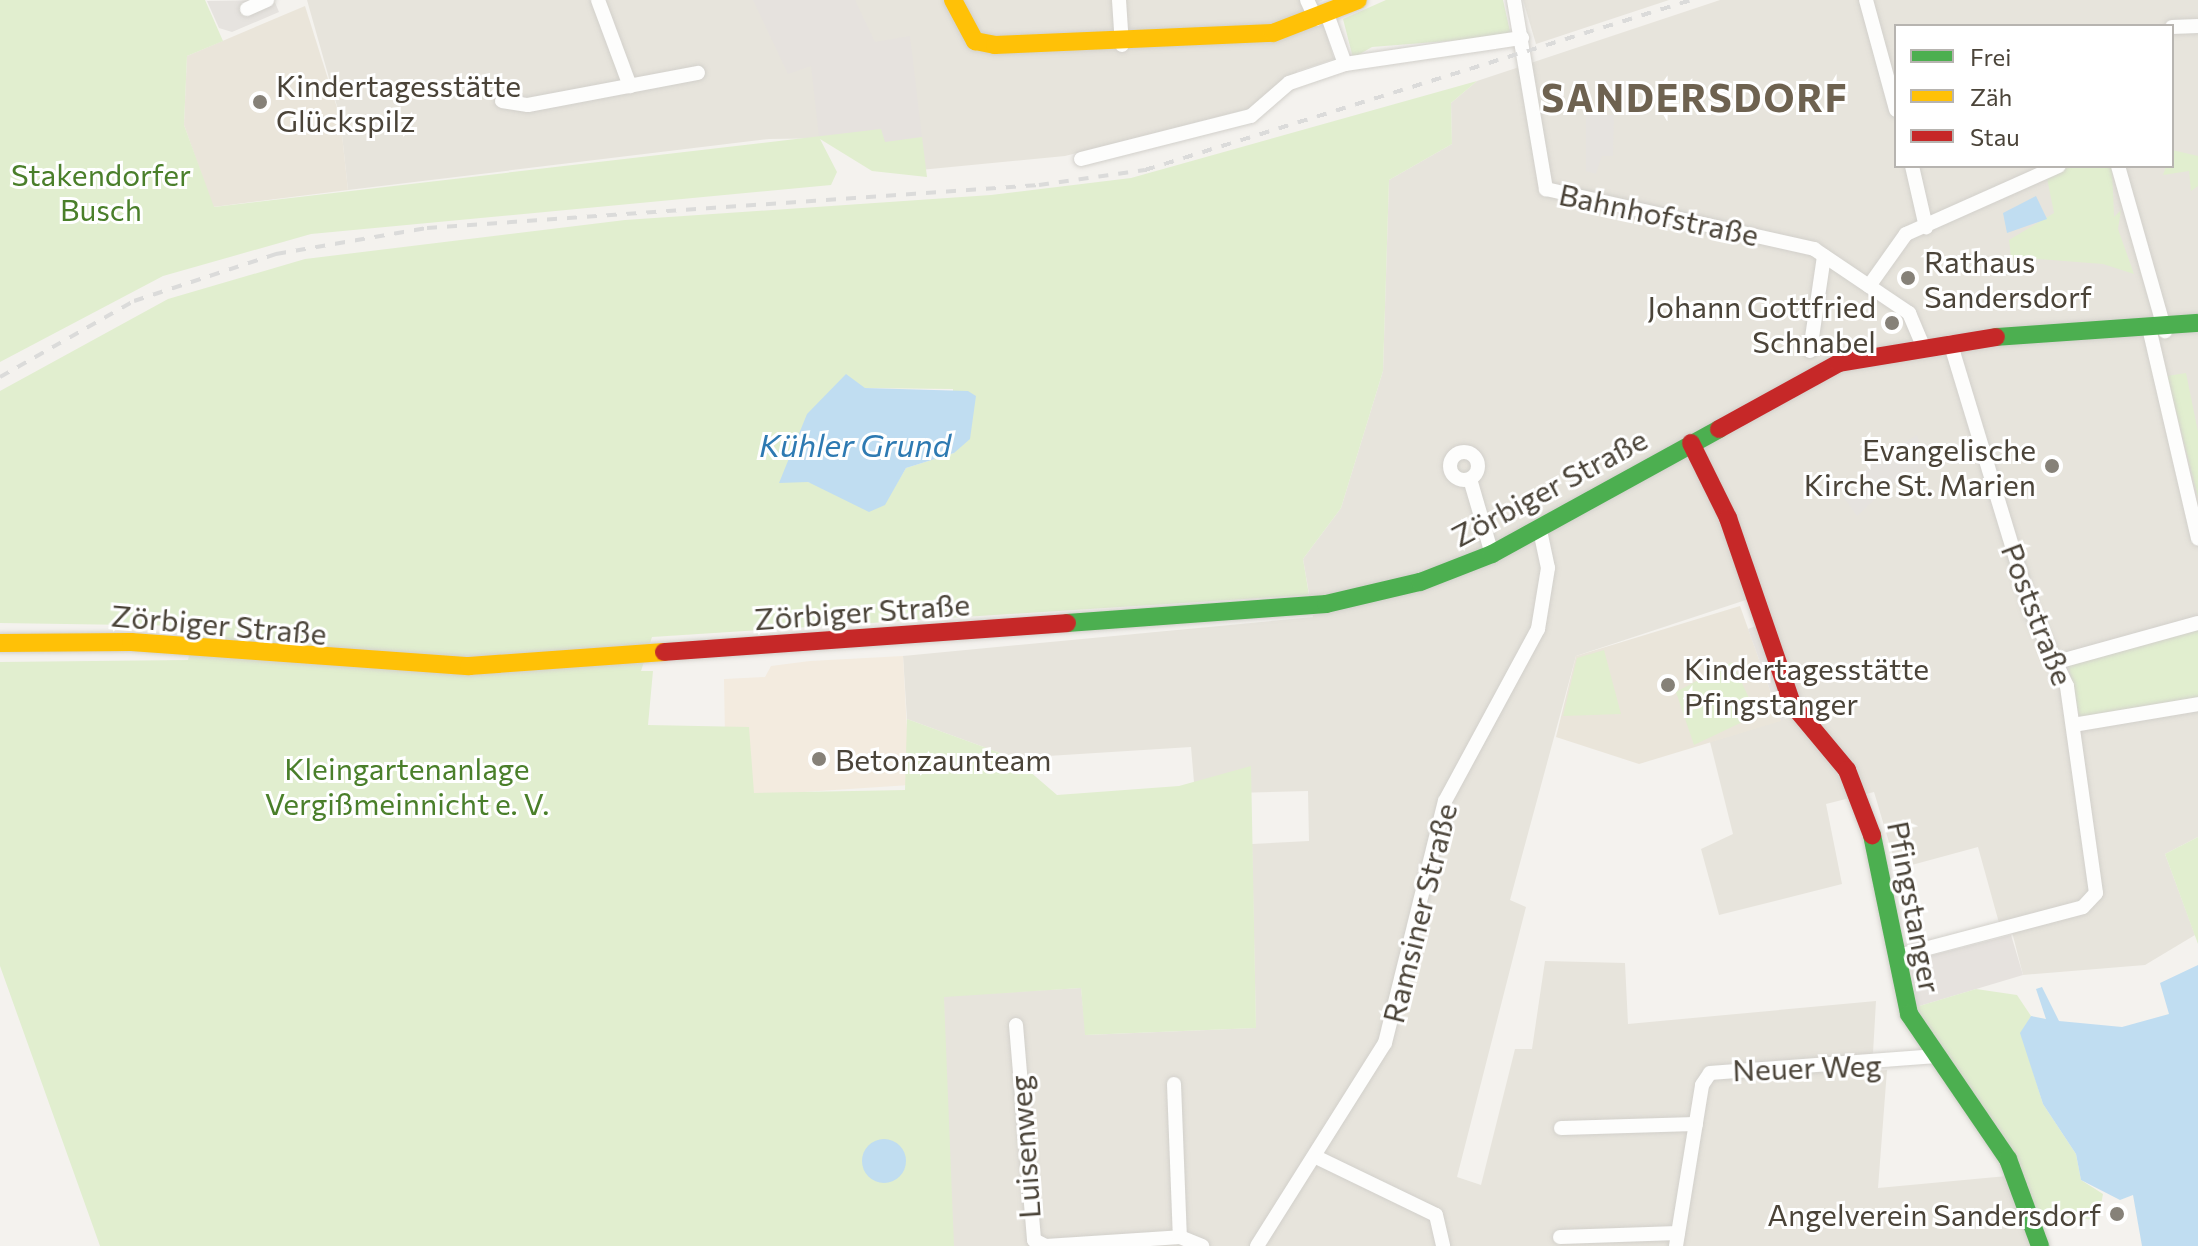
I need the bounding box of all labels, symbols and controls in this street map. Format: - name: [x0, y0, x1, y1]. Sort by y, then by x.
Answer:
- legend: [1894, 24, 2174, 168]
- text: Frei: [1970, 42, 2011, 71]
- place label: Kindertagesstätte Glückspilz: [276, 67, 521, 138]
- district label: SANDERSDORF: [1541, 74, 1849, 120]
- text: Zäh: [1970, 82, 2012, 111]
- marker: Kindertagesstätte Glückspilz: [251, 93, 269, 111]
- text: Stau: [1970, 122, 2020, 151]
- park label: Stakendorfer Busch: [11, 156, 191, 226]
- street label: Bahnhofstraße: [1556, 175, 1762, 253]
- place label: Rathaus Sandersdorf: [1924, 243, 2092, 314]
- marker: Rathaus Sandersdorf: [1899, 269, 1917, 287]
- place label: Johann Gottfried Schnabel: [1647, 288, 1876, 358]
- marker: Johann Gottfried Schnabel: [1883, 314, 1901, 332]
- street label: Zörbiger Straße: [1445, 420, 1653, 554]
- water label: Kühler Grund: [759, 425, 951, 463]
- place label: Evangelische Kirche St. Marien: [1804, 431, 2036, 502]
- marker: Evangelische Kirche St. Marien: [2043, 457, 2061, 475]
- street label: Poststraße: [1994, 538, 2082, 690]
- street label: Zörbiger Straße: [753, 586, 971, 636]
- street label: Zörbiger Straße: [110, 597, 328, 651]
- place label: Kindertagesstätte Pfingstanger: [1684, 650, 1929, 720]
- marker: Kindertagesstätte Pfingstanger: [1659, 676, 1677, 694]
- place label: Betonzaunteam: [835, 741, 1051, 777]
- park label: Kleingartenanlage Vergißmeinnicht e. V.: [265, 750, 549, 820]
- marker: Betonzaunteam: [810, 750, 828, 768]
- street label: Ramsiner Straße: [1374, 800, 1464, 1026]
- street label: Pfingstanger: [1881, 818, 1949, 996]
- street label: Neuer Weg: [1732, 1046, 1882, 1088]
- street label: Luisenweg: [1001, 1074, 1047, 1220]
- place label: Angelverein Sandersdorf: [1767, 1196, 2101, 1232]
- marker: Angelverein Sandersdorf: [2108, 1205, 2126, 1223]

